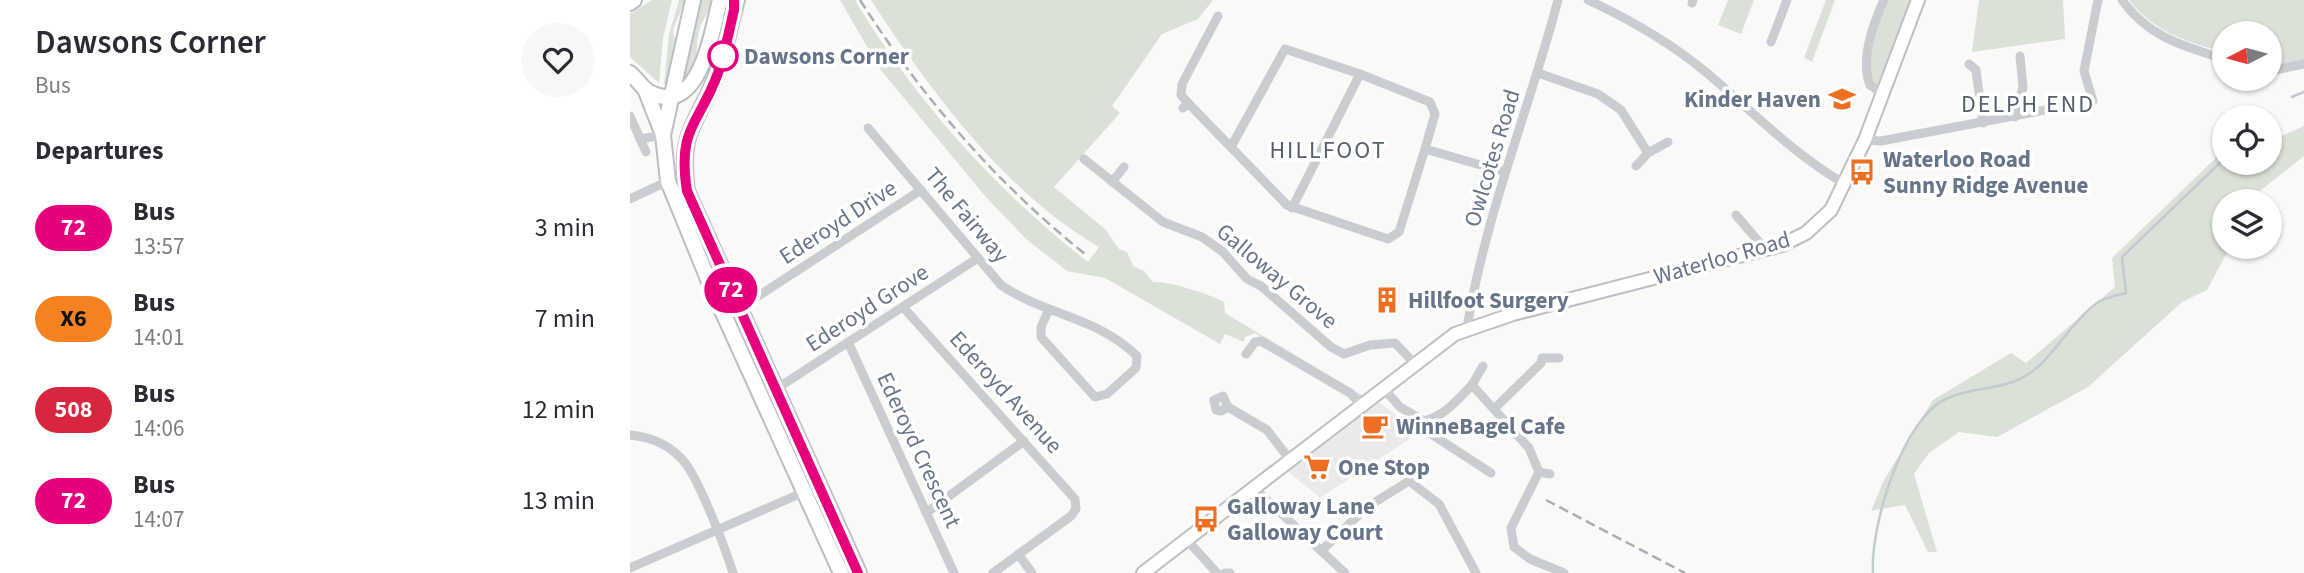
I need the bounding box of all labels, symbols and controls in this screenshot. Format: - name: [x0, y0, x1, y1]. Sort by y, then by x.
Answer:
- text: Dawsons Corner: [35, 19, 266, 66]
- north arrow: [2212, 21, 2282, 91]
- map controls: [2212, 21, 2282, 259]
- button: heart: [521, 23, 595, 97]
- place label: Dawsons Corner: [744, 40, 910, 73]
- marker: Dawsons Corner: [708, 41, 738, 71]
- text: Bus: [35, 69, 71, 102]
- place label: Kinder Haven: [1684, 83, 1821, 116]
- school or university icon: Kinder Haven: [1827, 84, 1857, 114]
- street label: Owlcotes Road: [1455, 85, 1529, 231]
- district label: DELPH END: [1961, 87, 2095, 122]
- button: locate: [2212, 105, 2282, 175]
- text: Departures: [35, 132, 163, 169]
- district label: HILLFOOT: [1269, 133, 1387, 168]
- place label: Waterloo Road Sunny Ridge Avenue: [1883, 143, 2089, 202]
- bus stop icon: Waterloo Road Sunny Ridge Avenue: [1847, 157, 1877, 187]
- street label: The Fairway: [917, 160, 1017, 270]
- street label: Ederoyd Drive: [773, 172, 903, 272]
- button: layers: [2212, 189, 2282, 259]
- text: Bus: [133, 193, 175, 230]
- text: 3 min: [535, 209, 595, 246]
- text: 72: [61, 210, 86, 245]
- street label: Galloway Grove: [1209, 215, 1345, 337]
- street label: Waterloo Road: [1650, 223, 1794, 293]
- text: 13:57: [133, 230, 184, 263]
- street label: Ederoyd Grove: [799, 256, 935, 360]
- line badge: 72: [700, 267, 762, 313]
- text: 72: [718, 272, 744, 307]
- text: Bus: [133, 284, 175, 321]
- place label: Hillfoot Surgery: [1408, 284, 1569, 317]
- building icon: Hillfoot Surgery: [1372, 285, 1402, 315]
- text: 7 min: [535, 300, 595, 337]
- text: X6: [60, 301, 87, 336]
- text: 14:01: [133, 321, 184, 354]
- street label: Ederoyd Avenue: [942, 323, 1070, 461]
- street label: Ederoyd Crescent: [869, 367, 970, 533]
- text: Bus: [133, 375, 175, 412]
- text: 12 min: [522, 391, 595, 428]
- text: 508: [54, 392, 93, 427]
- place label: WinneBagel Cafe: [1396, 410, 1565, 443]
- cafe icon: WinneBagel Cafe: [1360, 411, 1390, 441]
- text: 14:06: [133, 412, 184, 445]
- place label: One Stop: [1338, 451, 1430, 484]
- supermarket icon: One Stop: [1302, 452, 1332, 482]
- text: Bus: [133, 466, 175, 503]
- text: 13 min: [522, 482, 595, 519]
- text: 72: [61, 483, 86, 518]
- place label: Galloway Lane Galloway Court: [1227, 490, 1383, 549]
- text: 14:07: [133, 503, 184, 536]
- bus stop icon: Galloway Lane Galloway Court: [1191, 504, 1221, 534]

